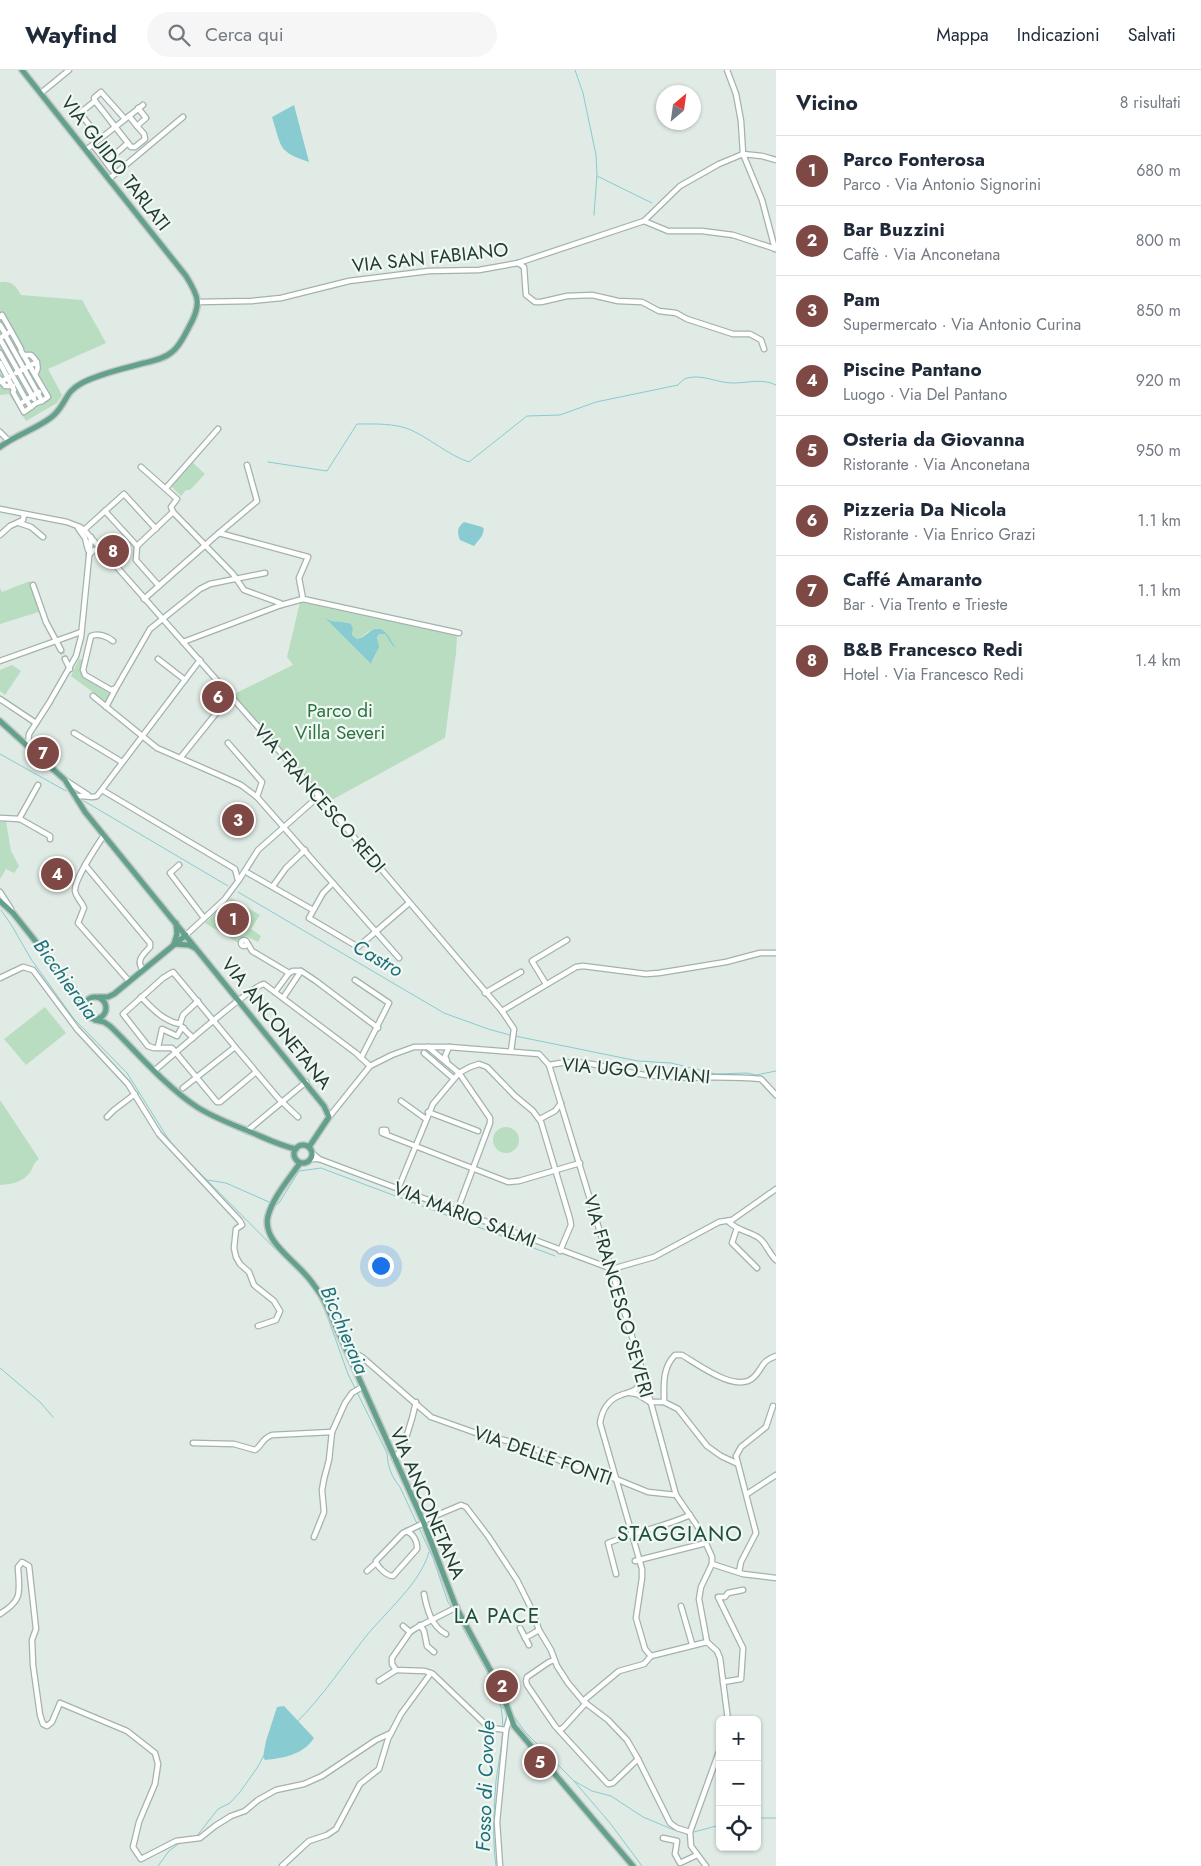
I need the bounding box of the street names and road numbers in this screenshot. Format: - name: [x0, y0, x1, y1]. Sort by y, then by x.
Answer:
- street label: VIA GUIDO TARLATI: [54, 90, 177, 236]
- street label: VIA SAN FABIANO: [351, 236, 510, 279]
- street label: VIA FRANCESCO REDI: [247, 718, 392, 879]
- street label: VIA ANCONETANA: [215, 952, 339, 1095]
- street label: VIA UGO VIVIANI: [561, 1051, 711, 1090]
- street label: VIA MARIO SALMI: [390, 1175, 540, 1254]
- street label: VIA FRANCESCO SEVERI: [577, 1192, 660, 1401]
- street label: VIA DELLE FONTI: [470, 1419, 616, 1492]
- street label: VIA ANCONETANA: [383, 1423, 472, 1584]

